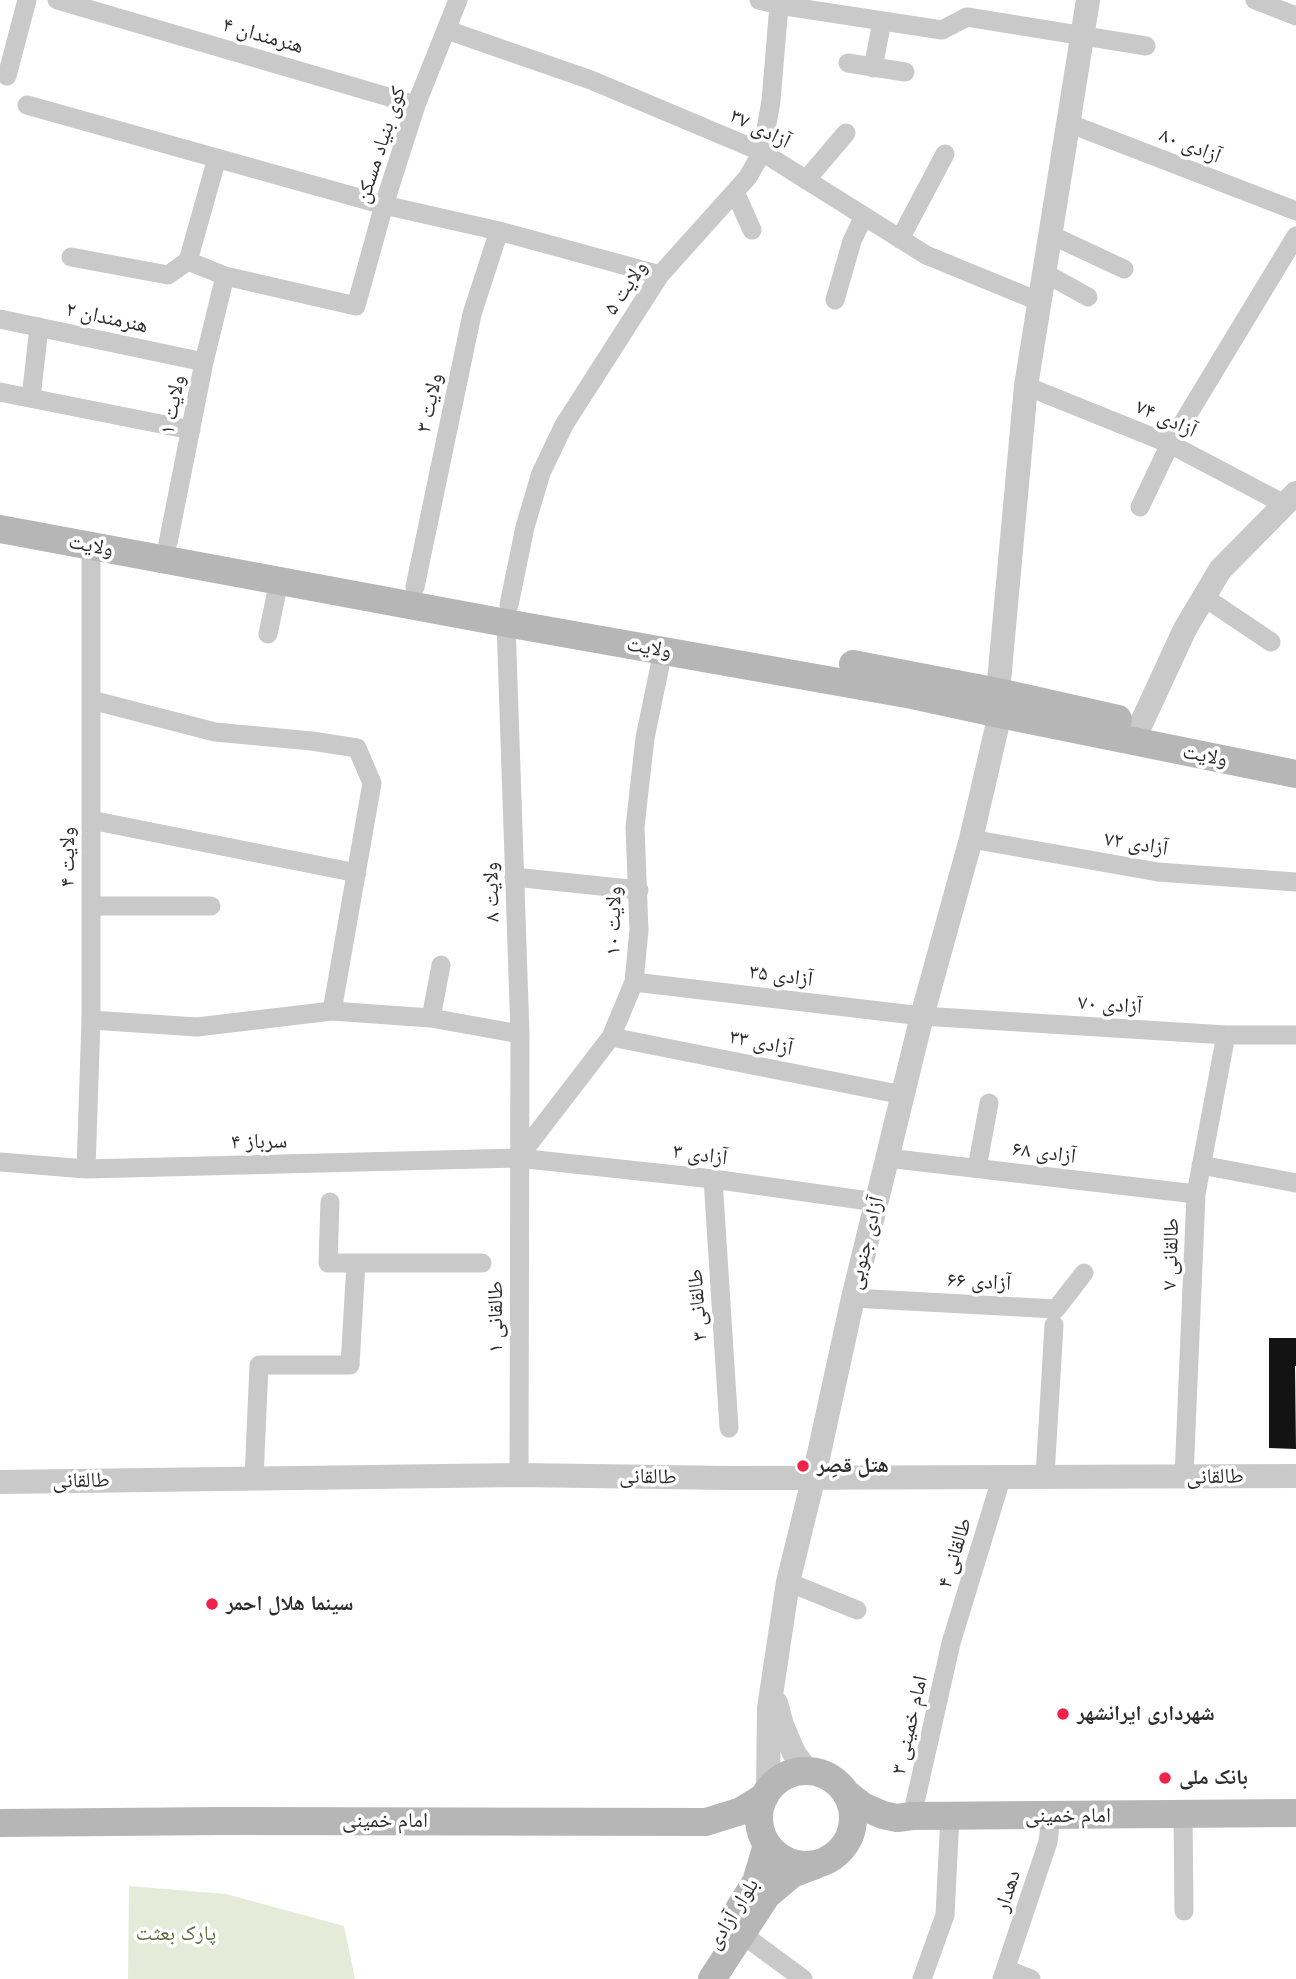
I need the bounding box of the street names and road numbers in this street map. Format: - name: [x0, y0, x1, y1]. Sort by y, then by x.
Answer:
- street label: هنرمندان ۴: [220, 12, 306, 60]
- street label: کوی بنیاد مسکن: [350, 83, 412, 207]
- street label: آزادی ۳۷: [726, 104, 794, 154]
- street label: آزادی ۸۰: [1156, 123, 1224, 169]
- street label: ولایت ۵: [599, 256, 653, 320]
- street label: هنرمندان ۲: [64, 297, 150, 339]
- street label: ولایت ۳: [411, 371, 449, 435]
- street label: ولایت ۱: [155, 373, 191, 437]
- street label: آزادی ۷۴: [1132, 394, 1200, 444]
- street label: ولایت: [66, 529, 116, 563]
- street label: ولایت: [625, 632, 673, 664]
- street label: ولایت: [1180, 739, 1230, 773]
- street label: ولایت ۴: [55, 827, 81, 887]
- street label: آزادی ۷۲: [1102, 827, 1170, 861]
- street label: ولایت ۸: [478, 862, 506, 922]
- street label: ولایت ۱۰: [601, 886, 627, 956]
- street label: آزادی ۳۵: [748, 960, 814, 992]
- street label: آزادی ۷۰: [1077, 990, 1143, 1020]
- street label: آزادی ۳۳: [727, 1025, 795, 1061]
- street label: سرباز ۴: [231, 1129, 287, 1155]
- street label: آزادی ۶۸: [1011, 1137, 1077, 1169]
- street label: آزادی ۳: [671, 1139, 729, 1171]
- street label: آزادی جنوبی: [842, 1194, 890, 1292]
- street label: طالقانی ۷: [1157, 1218, 1185, 1290]
- street label: طالقانی ۳: [683, 1268, 713, 1342]
- street label: آزادی ۶۶: [946, 1268, 1012, 1296]
- street label: طالقانی ۱: [483, 1281, 509, 1353]
- street label: طالقانی: [619, 1464, 677, 1490]
- street label: طالقانی: [1186, 1464, 1244, 1490]
- street label: طالقانی: [52, 1468, 110, 1494]
- street label: طالقانی ۴: [932, 1515, 978, 1591]
- street label: امام خمینی ۳: [886, 1673, 934, 1777]
- street label: امام خمینی: [1025, 1803, 1111, 1829]
- street label: امام خمینی: [342, 1808, 428, 1834]
- street label: دهدار: [989, 1867, 1027, 1915]
- street label: بلوار آزادی: [701, 1874, 765, 1954]

